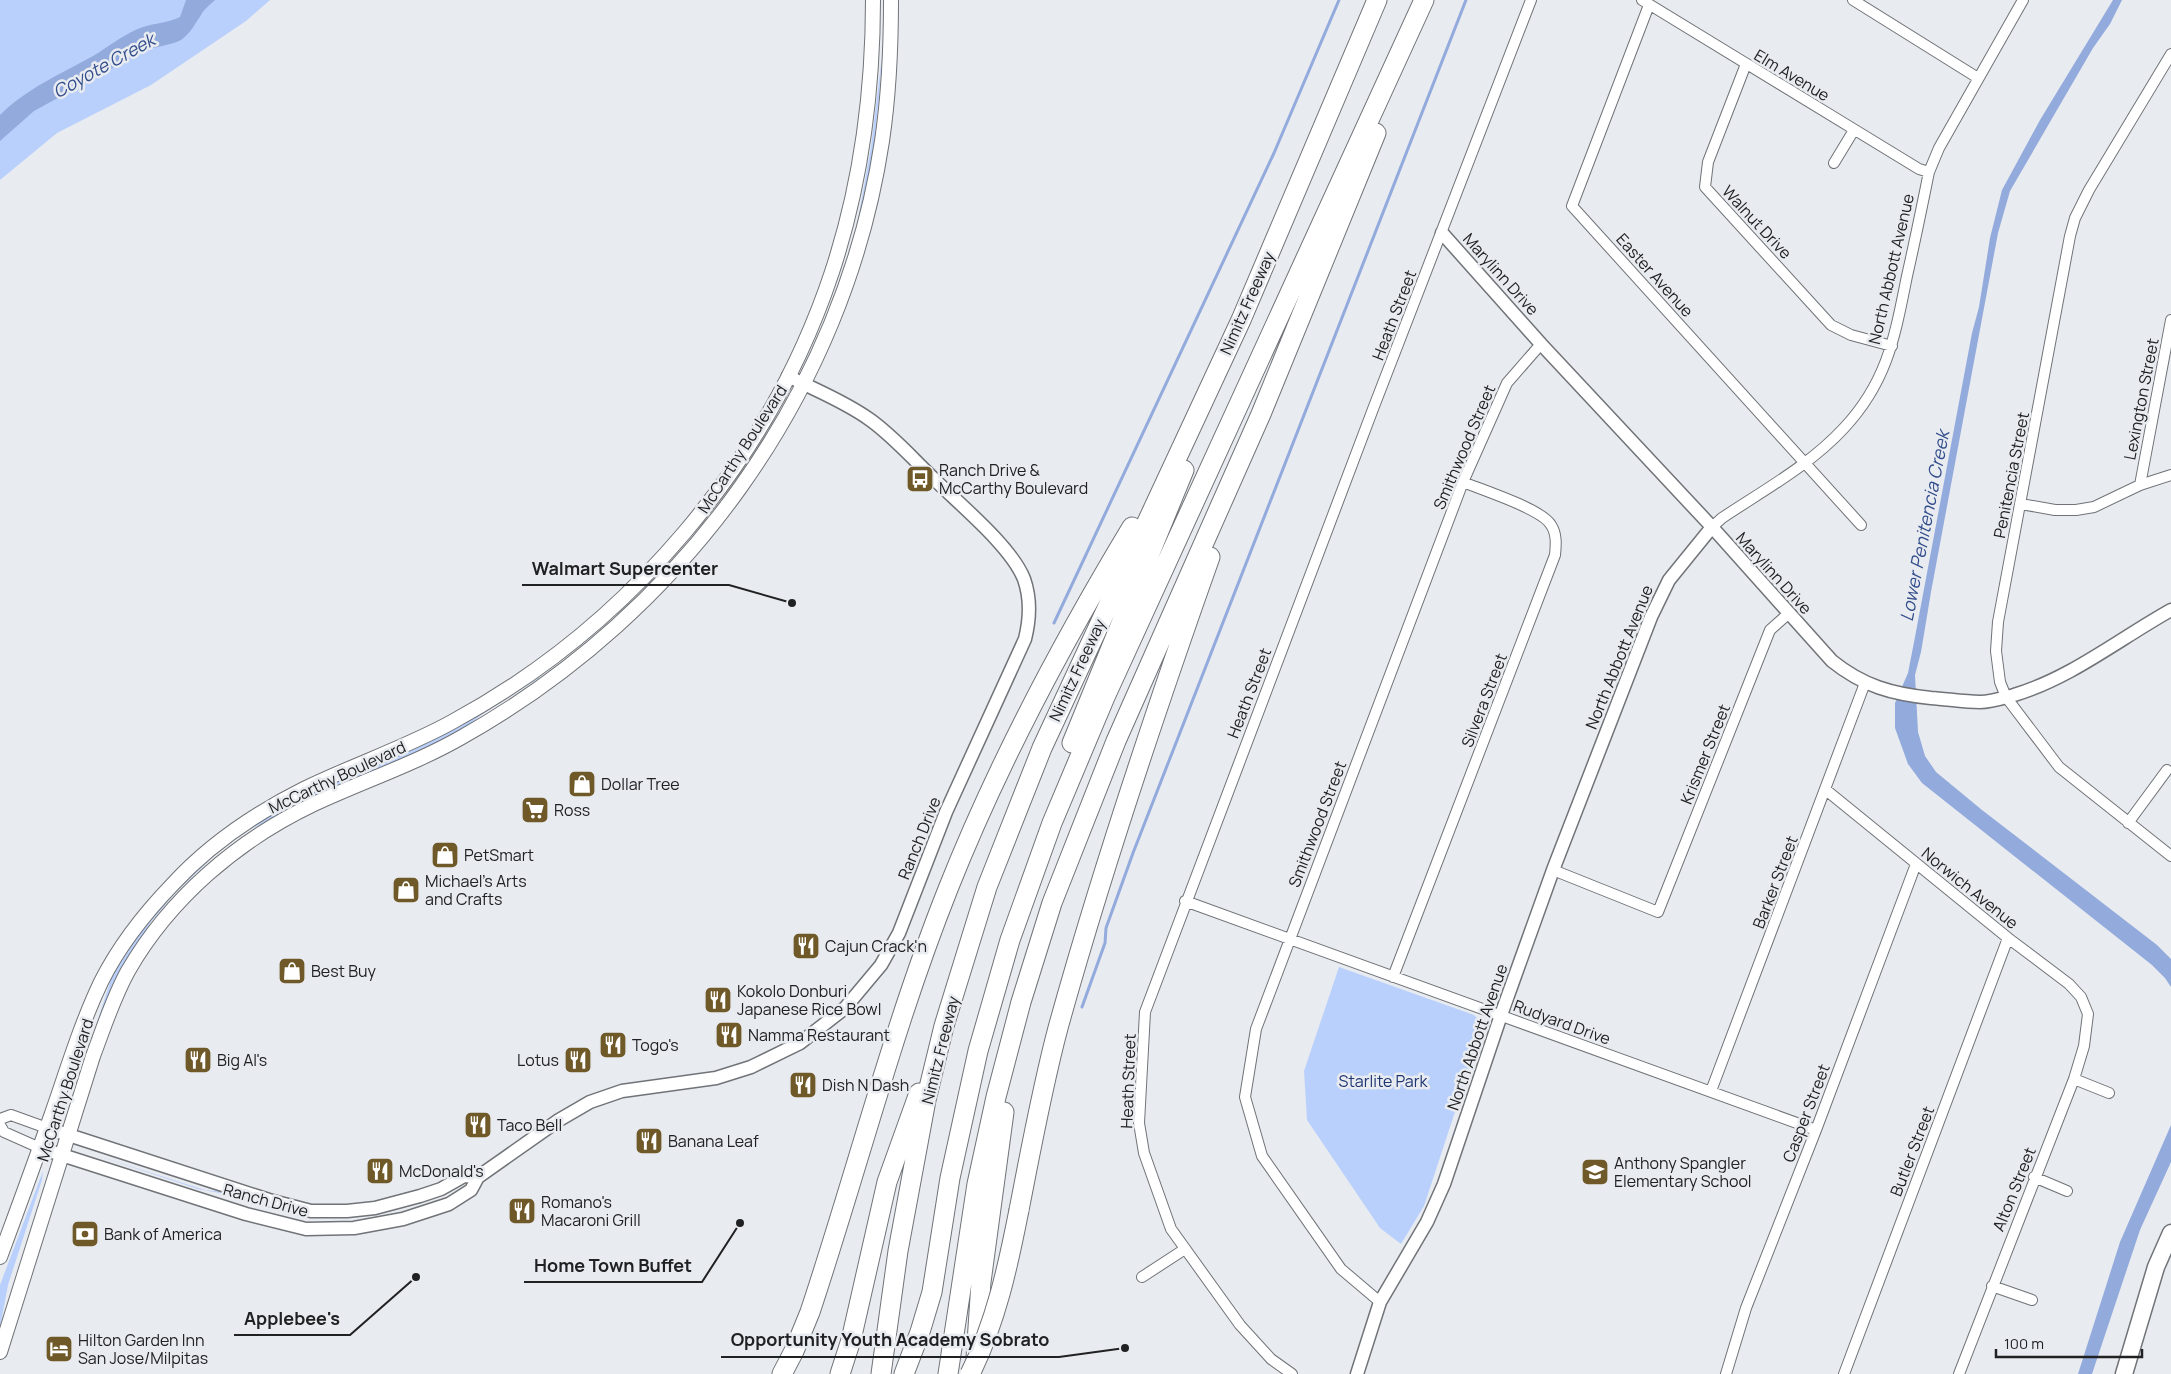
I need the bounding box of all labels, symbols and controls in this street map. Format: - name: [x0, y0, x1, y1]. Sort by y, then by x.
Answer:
- water label: Coyote Creek: [48, 26, 161, 103]
- street label: Elm Avenue: [1750, 44, 1834, 106]
- street label: Walnut Drive: [1717, 181, 1797, 263]
- street label: North Abbott Avenue: [1863, 192, 1919, 346]
- street label: Marylinn Drive: [1458, 228, 1544, 320]
- street label: Easter Avenue: [1611, 228, 1699, 322]
- street label: Nimitz Freeway: [1214, 247, 1280, 358]
- street label: Heath Street: [1367, 267, 1421, 363]
- street label: Lexington Street: [2118, 336, 2164, 462]
- street label: McCarthy Boulevard: [692, 380, 792, 518]
- street label: Smithwood Street: [1428, 381, 1500, 513]
- street label: Penitencia Street: [1988, 410, 2034, 540]
- water label: Lower Penitencia Creek: [1894, 425, 1955, 623]
- place label: Ranch Drive & McCarthy Boulevard: [939, 459, 1088, 499]
- bus stop icon: Ranch Drive & McCarthy Boulevard: [905, 464, 935, 494]
- street label: Marylinn Drive: [1731, 527, 1817, 619]
- callout: Walmart Supercenter: [522, 552, 729, 585]
- text: Walmart Supercenter: [532, 556, 718, 580]
- street label: North Abbott Avenue: [1580, 582, 1658, 732]
- street label: Nimitz Freeway: [1044, 615, 1111, 725]
- street label: Heath Street: [1222, 645, 1276, 741]
- street label: Silvera Street: [1456, 650, 1512, 750]
- street label: Krismer Street: [1675, 701, 1735, 807]
- street label: McCarthy Boulevard: [265, 736, 409, 818]
- street label: Smithwood Street: [1283, 758, 1351, 890]
- shop icon: Dollar Tree: [567, 769, 597, 799]
- place label: Dollar Tree: [601, 773, 680, 795]
- street label: Ranch Drive: [892, 793, 946, 883]
- supermarket icon: Ross: [520, 795, 550, 825]
- place label: Ross: [554, 799, 590, 821]
- street label: Barker Street: [1747, 833, 1803, 931]
- shop icon: PetSmart: [430, 840, 460, 870]
- street label: Norwich Avenue: [1917, 842, 2023, 934]
- place label: PetSmart: [464, 844, 534, 866]
- place label: Michael's Arts and Crafts: [425, 870, 527, 910]
- shop icon: Michael's Arts and Crafts: [391, 875, 421, 905]
- restaurant icon: Cajun Crack'n: [791, 931, 821, 961]
- place label: Cajun Crack'n: [825, 935, 927, 957]
- shop icon: Best Buy: [277, 956, 307, 986]
- place label: Best Buy: [311, 960, 376, 982]
- street label: North Abbott Avenue: [1442, 961, 1512, 1113]
- place label: Kokolo Donburi Japanese Rice Bowl: [737, 980, 881, 1020]
- restaurant icon: Kokolo Donburi Japanese Rice Bowl: [703, 985, 733, 1015]
- street label: Nimitz Freeway: [916, 993, 964, 1106]
- street label: Rudyard Drive: [1510, 994, 1614, 1050]
- street label: McCarthy Boulevard: [31, 1016, 99, 1164]
- restaurant icon: Namma Restaurant: [714, 1020, 744, 1050]
- place label: Namma Restaurant: [748, 1024, 890, 1046]
- restaurant icon: Togo's: [598, 1030, 628, 1060]
- street label: Heath Street: [1115, 1033, 1141, 1129]
- place label: Togo's: [632, 1034, 679, 1056]
- restaurant icon: Big Al's: [183, 1045, 213, 1075]
- restaurant icon: Lotus: [563, 1045, 593, 1075]
- place label: Big Al's: [217, 1049, 267, 1071]
- place label: Lotus: [517, 1049, 559, 1071]
- street label: Casper Street: [1777, 1061, 1835, 1165]
- restaurant icon: Dish N Dash: [788, 1070, 818, 1100]
- park label: Starlite Park: [1339, 1070, 1429, 1092]
- place label: Dish N Dash: [822, 1074, 909, 1096]
- street label: Butler Street: [1885, 1103, 1939, 1199]
- restaurant icon: Taco Bell: [463, 1110, 493, 1140]
- place label: Taco Bell: [497, 1114, 562, 1136]
- restaurant icon: Banana Leaf: [634, 1126, 664, 1156]
- place label: Banana Leaf: [668, 1130, 759, 1152]
- street label: Alton Street: [1987, 1144, 2041, 1234]
- place label: Anthony Spangler Elementary School: [1614, 1152, 1752, 1192]
- restaurant icon: McDonald's: [365, 1156, 395, 1186]
- school or university icon: Anthony Spangler Elementary School: [1580, 1157, 1610, 1187]
- place label: McDonald's: [399, 1160, 484, 1182]
- street label: Ranch Drive: [221, 1178, 311, 1222]
- place label: Romano's Macaroni Grill: [541, 1191, 641, 1231]
- restaurant icon: Romano's Macaroni Grill: [507, 1196, 537, 1226]
- bank icon: Bank of America: [70, 1219, 100, 1249]
- place label: Bank of America: [104, 1223, 222, 1245]
- callout: Home Town Buffet: [524, 1249, 702, 1282]
- text: Home Town Buffet: [534, 1253, 692, 1277]
- callout: Applebee's: [234, 1302, 350, 1335]
- text: Applebee's: [244, 1306, 340, 1330]
- callout: Opportunity Youth Academy Sobrato: [721, 1324, 1059, 1357]
- scale bar: [1996, 1326, 2142, 1358]
- text: Opportunity Youth Academy Sobrato: [731, 1327, 1049, 1351]
- place label: Hilton Garden Inn San Jose/Milpitas: [78, 1329, 208, 1369]
- text: 100 m: [2004, 1333, 2044, 1354]
- hotel icon: Hilton Garden Inn San Jose/Milpitas: [44, 1334, 74, 1364]

